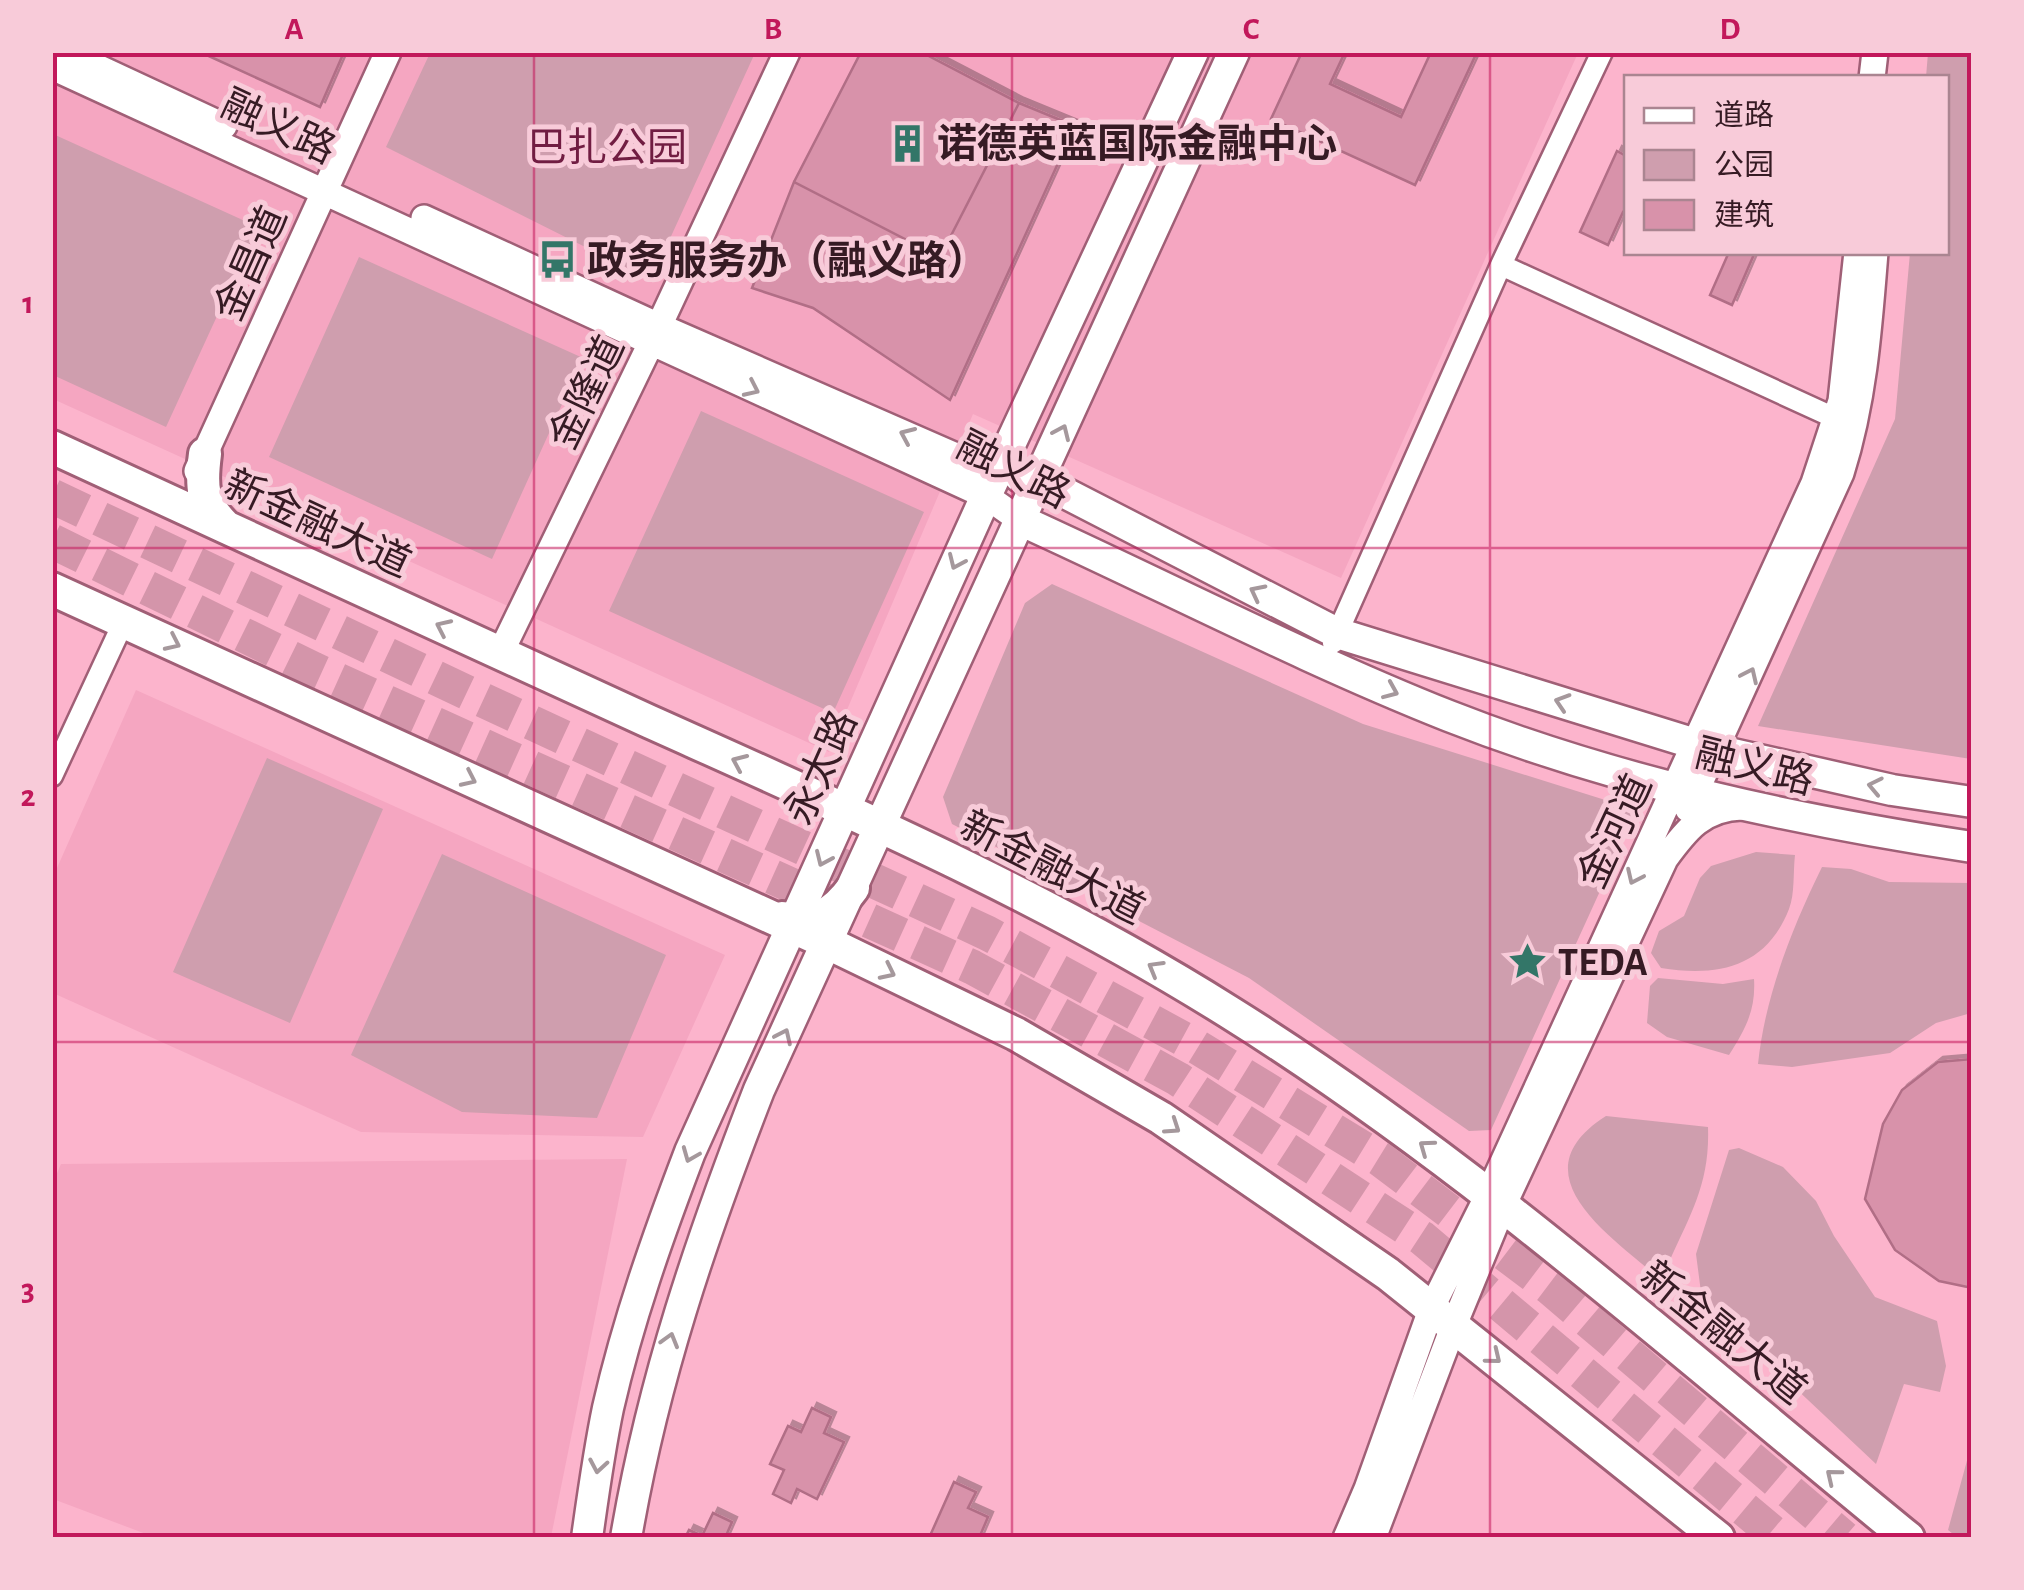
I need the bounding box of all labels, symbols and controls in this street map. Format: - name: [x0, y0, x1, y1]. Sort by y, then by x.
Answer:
- text: A: [284, 13, 304, 45]
- text: B: [764, 13, 782, 45]
- text: C: [1243, 13, 1260, 45]
- text: D: [1720, 13, 1741, 45]
- legend: [1624, 75, 1949, 255]
- street label: 融义路: [215, 83, 342, 171]
- text: 道路: [1714, 99, 1774, 131]
- building icon: 诺德英蓝国际金融中心: [886, 122, 928, 164]
- place label: 诺德英蓝国际金融中心: [937, 122, 1337, 165]
- park label: 巴扎公园: [527, 127, 687, 169]
- text: 公园: [1714, 150, 1774, 181]
- text: 建筑: [1714, 199, 1774, 231]
- street label: 金昌道: [206, 200, 295, 327]
- bus stop icon: 政务服务办（融义路）: [536, 239, 578, 281]
- place label: 政务服务办（融义路）: [587, 239, 987, 282]
- text: 1: [22, 287, 34, 319]
- street label: 金隆道: [541, 329, 632, 456]
- one-way arrow: [742, 377, 760, 397]
- street label: 融义路: [951, 424, 1077, 516]
- one-way arrow: [1049, 424, 1069, 442]
- one-way arrow: [899, 427, 917, 447]
- street label: 新金融大道: [218, 462, 418, 585]
- one-way arrow: [948, 552, 968, 570]
- one-way arrow: [1250, 585, 1268, 604]
- one-way arrow: [435, 620, 453, 640]
- one-way arrow: [163, 631, 181, 651]
- one-way arrow: [1738, 668, 1758, 686]
- one-way arrow: [1381, 680, 1399, 700]
- one-way arrow: [1554, 693, 1571, 713]
- street label: 永太路: [777, 704, 865, 831]
- street label: 融义路: [1691, 732, 1818, 802]
- one-way arrow: [731, 754, 749, 774]
- one-way arrow: [459, 766, 477, 786]
- street label: 金河道: [1570, 768, 1659, 895]
- one-way arrow: [1867, 777, 1884, 798]
- text: 2: [20, 780, 36, 812]
- street label: 新金融大道: [954, 803, 1152, 932]
- one-way arrow: [815, 849, 835, 867]
- one-way arrow: [1627, 866, 1647, 884]
- place icon: TEDA: [1507, 940, 1549, 982]
- place label: TEDA: [1558, 943, 1648, 983]
- one-way arrow: [878, 960, 896, 980]
- one-way arrow: [1148, 961, 1166, 980]
- one-way arrow: [772, 1028, 792, 1046]
- one-way arrow: [1162, 1115, 1181, 1133]
- one-way arrow: [1419, 1141, 1437, 1159]
- one-way arrow: [681, 1145, 701, 1163]
- street label: 新金融大道: [1632, 1253, 1815, 1412]
- text: 3: [21, 1274, 35, 1306]
- one-way arrow: [659, 1332, 680, 1349]
- one-way arrow: [1483, 1345, 1501, 1363]
- one-way arrow: [588, 1458, 609, 1474]
- one-way arrow: [1826, 1470, 1844, 1488]

